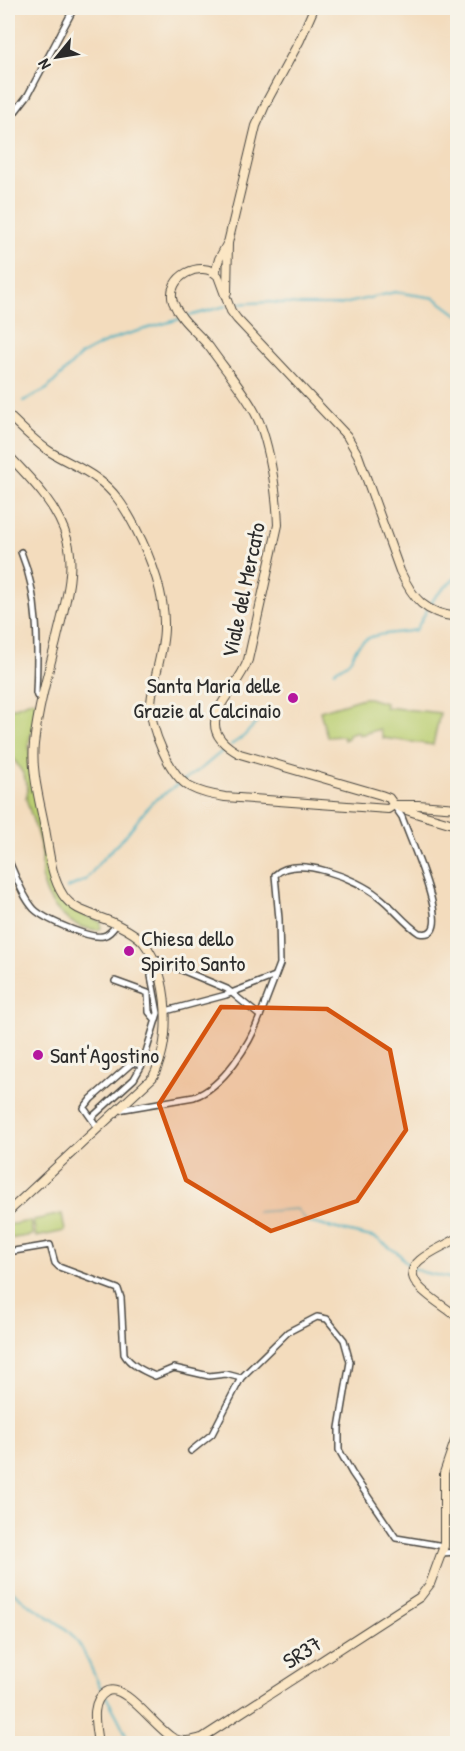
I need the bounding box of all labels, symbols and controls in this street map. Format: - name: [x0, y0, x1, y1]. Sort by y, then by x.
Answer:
- north arrow: [27, 27, 87, 87]
- text: N: [32, 55, 56, 74]
- street label: Viale del Mercato: [214, 519, 272, 660]
- place label: Santa Maria delle Grazie al Calcinaio: [133, 670, 281, 725]
- marker: Santa Maria delle Grazie al Calcinaio: [286, 691, 300, 705]
- place label: Chiesa dello Spirito Santo: [141, 923, 246, 978]
- marker: Chiesa dello Spirito Santo: [122, 944, 136, 958]
- place label: Sant'Agostino: [50, 1040, 159, 1070]
- marker: Sant'Agostino: [31, 1048, 45, 1062]
- street label: SR37: [277, 1628, 327, 1676]

